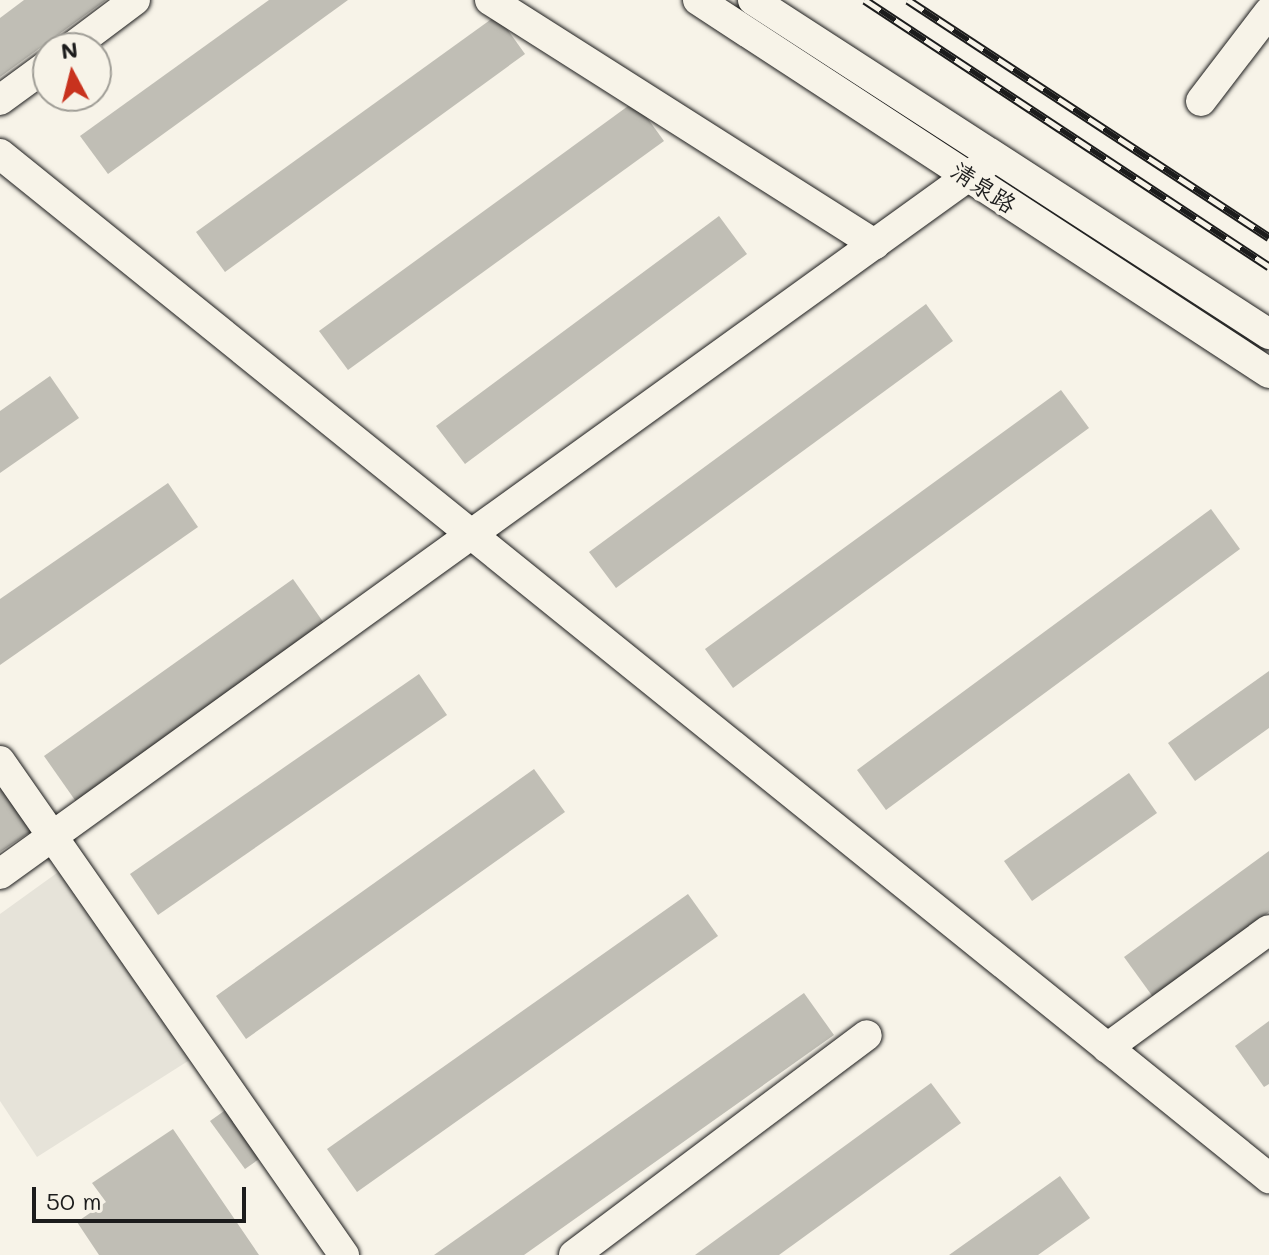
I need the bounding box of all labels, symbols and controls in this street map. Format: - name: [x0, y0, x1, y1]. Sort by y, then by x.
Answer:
- north arrow: [32, 32, 112, 112]
- text: N: [59, 34, 79, 65]
- street label: 清泉路: [946, 155, 1022, 219]
- scale bar: [36, 1171, 250, 1221]
- text: 50 m: [46, 1185, 102, 1216]

